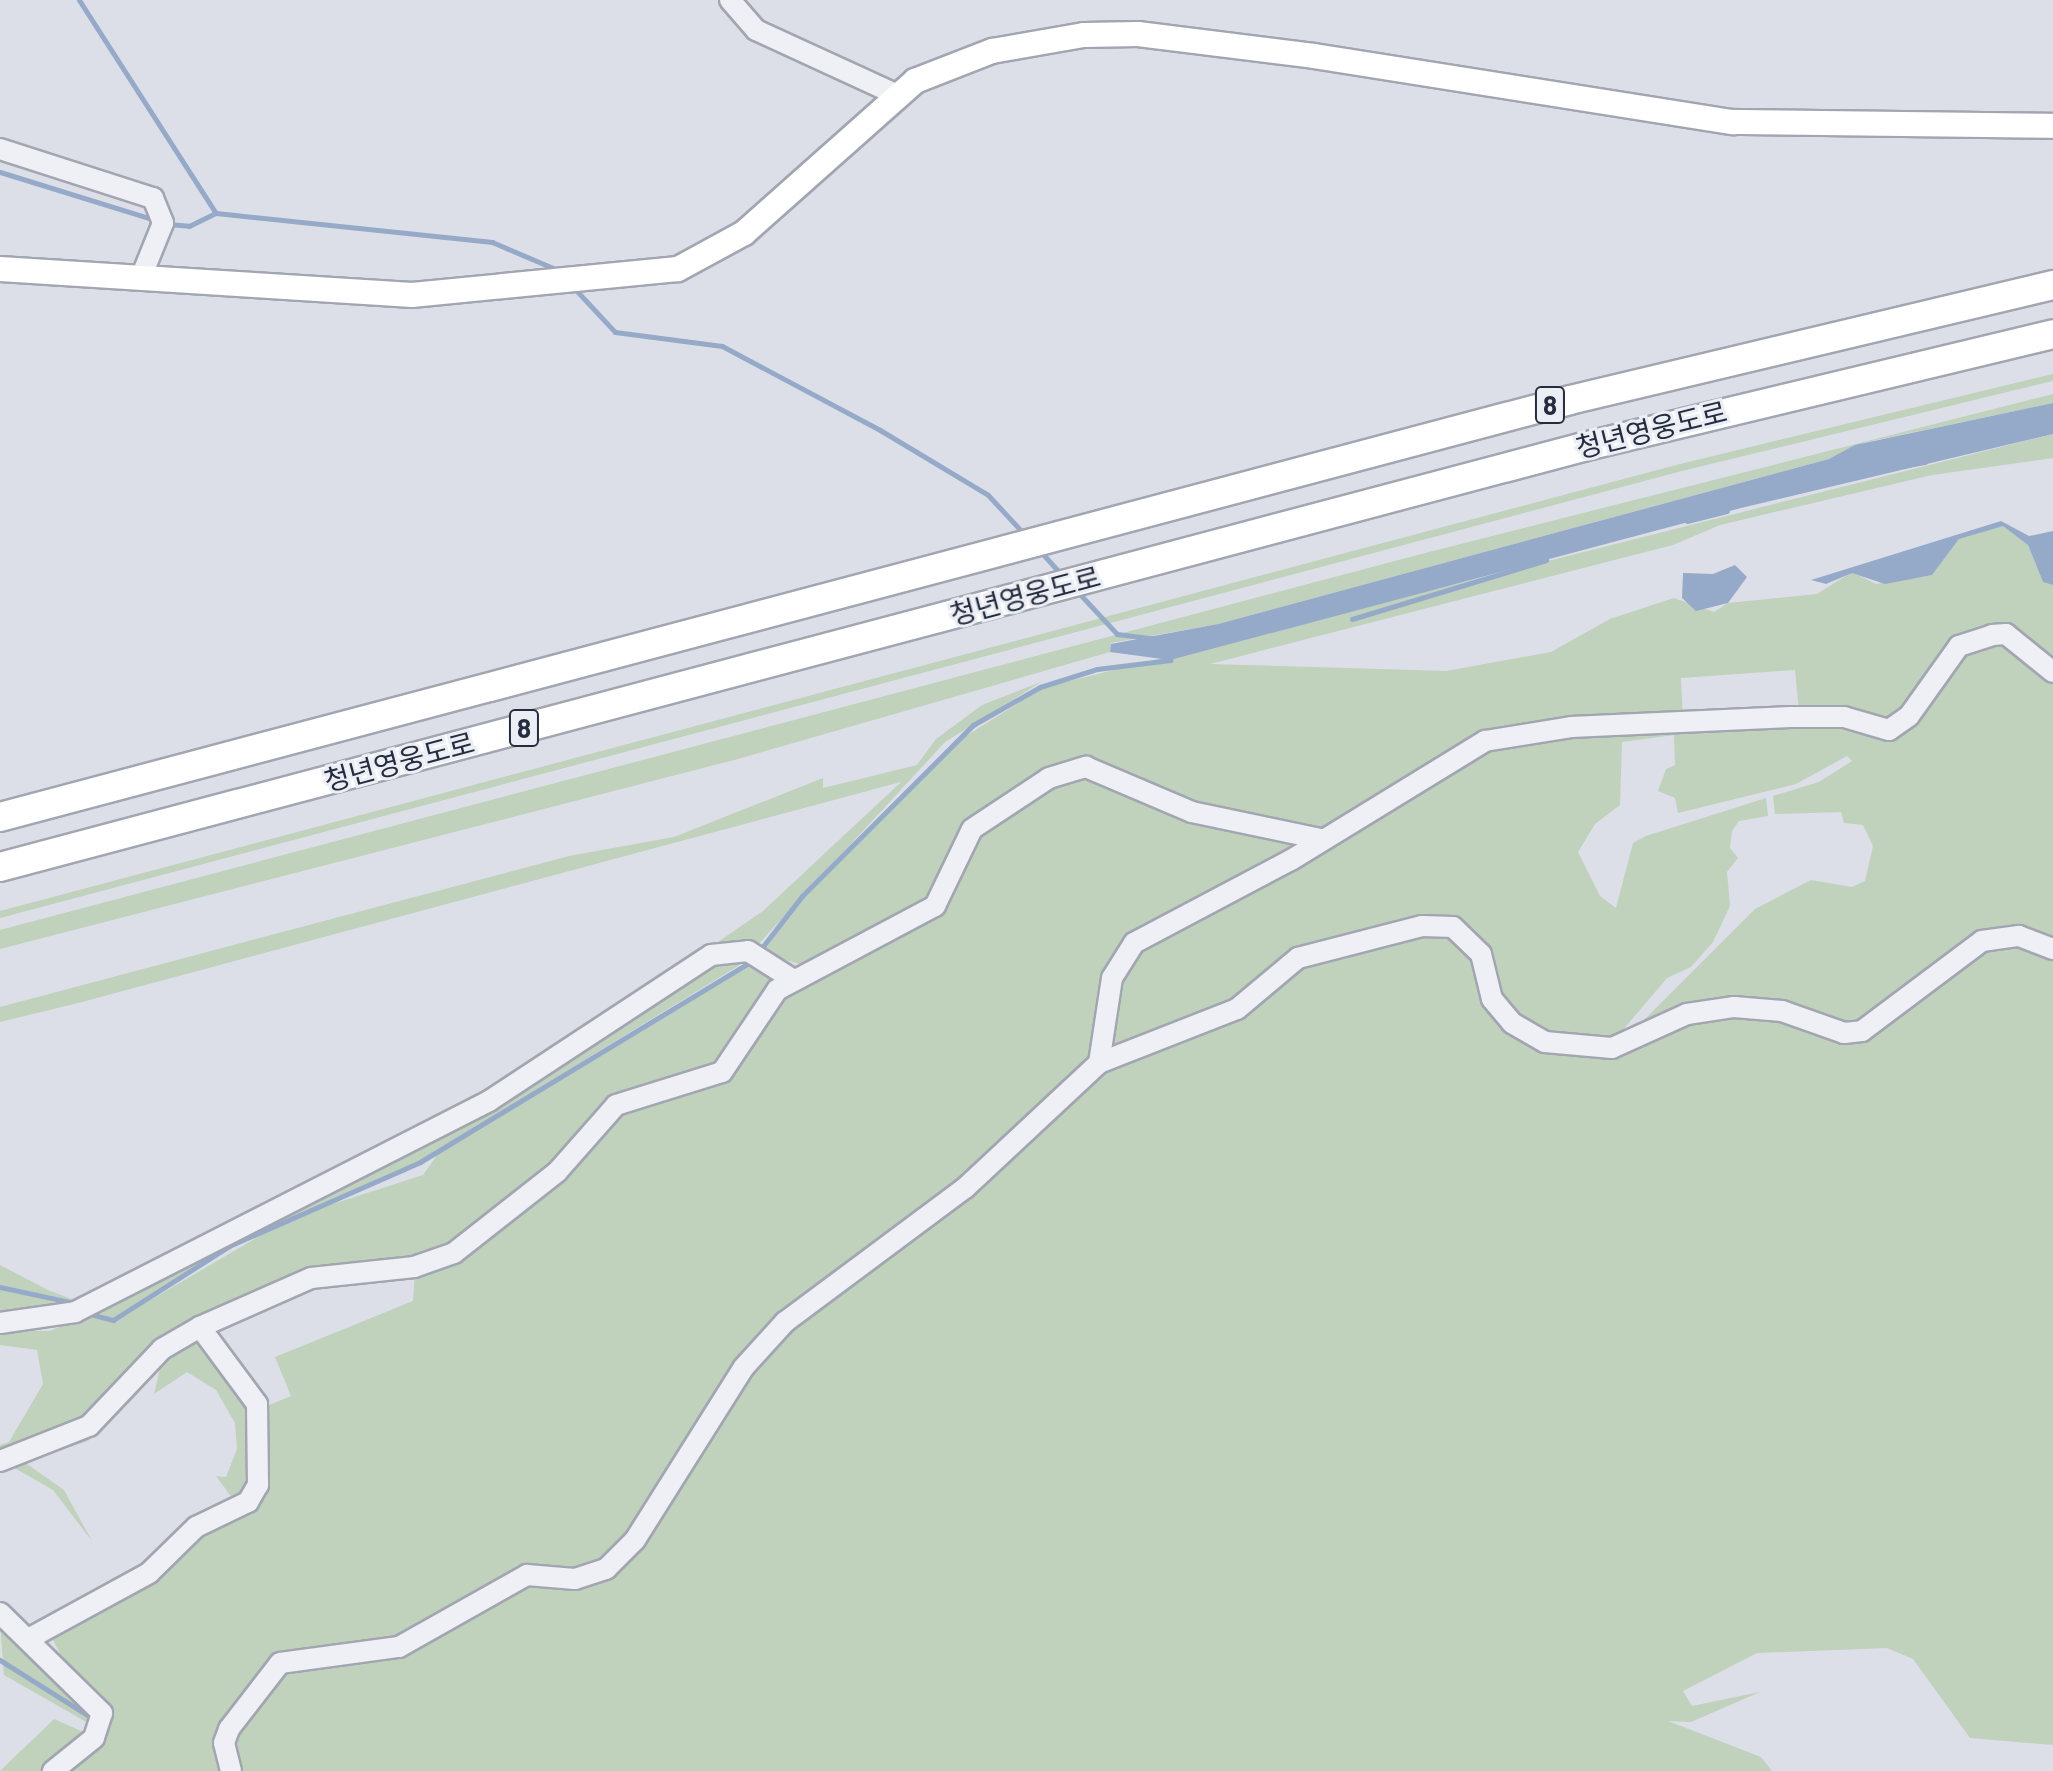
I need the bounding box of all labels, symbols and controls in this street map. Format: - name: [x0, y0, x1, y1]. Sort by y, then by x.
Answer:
- road number: 8: [1534, 383, 1566, 427]
- street label: 청년영웅도로: [1572, 394, 1730, 464]
- street label: 청년영웅도로: [946, 559, 1104, 631]
- road number: 8: [508, 706, 540, 750]
- street label: 청년영웅도로: [320, 725, 478, 797]

